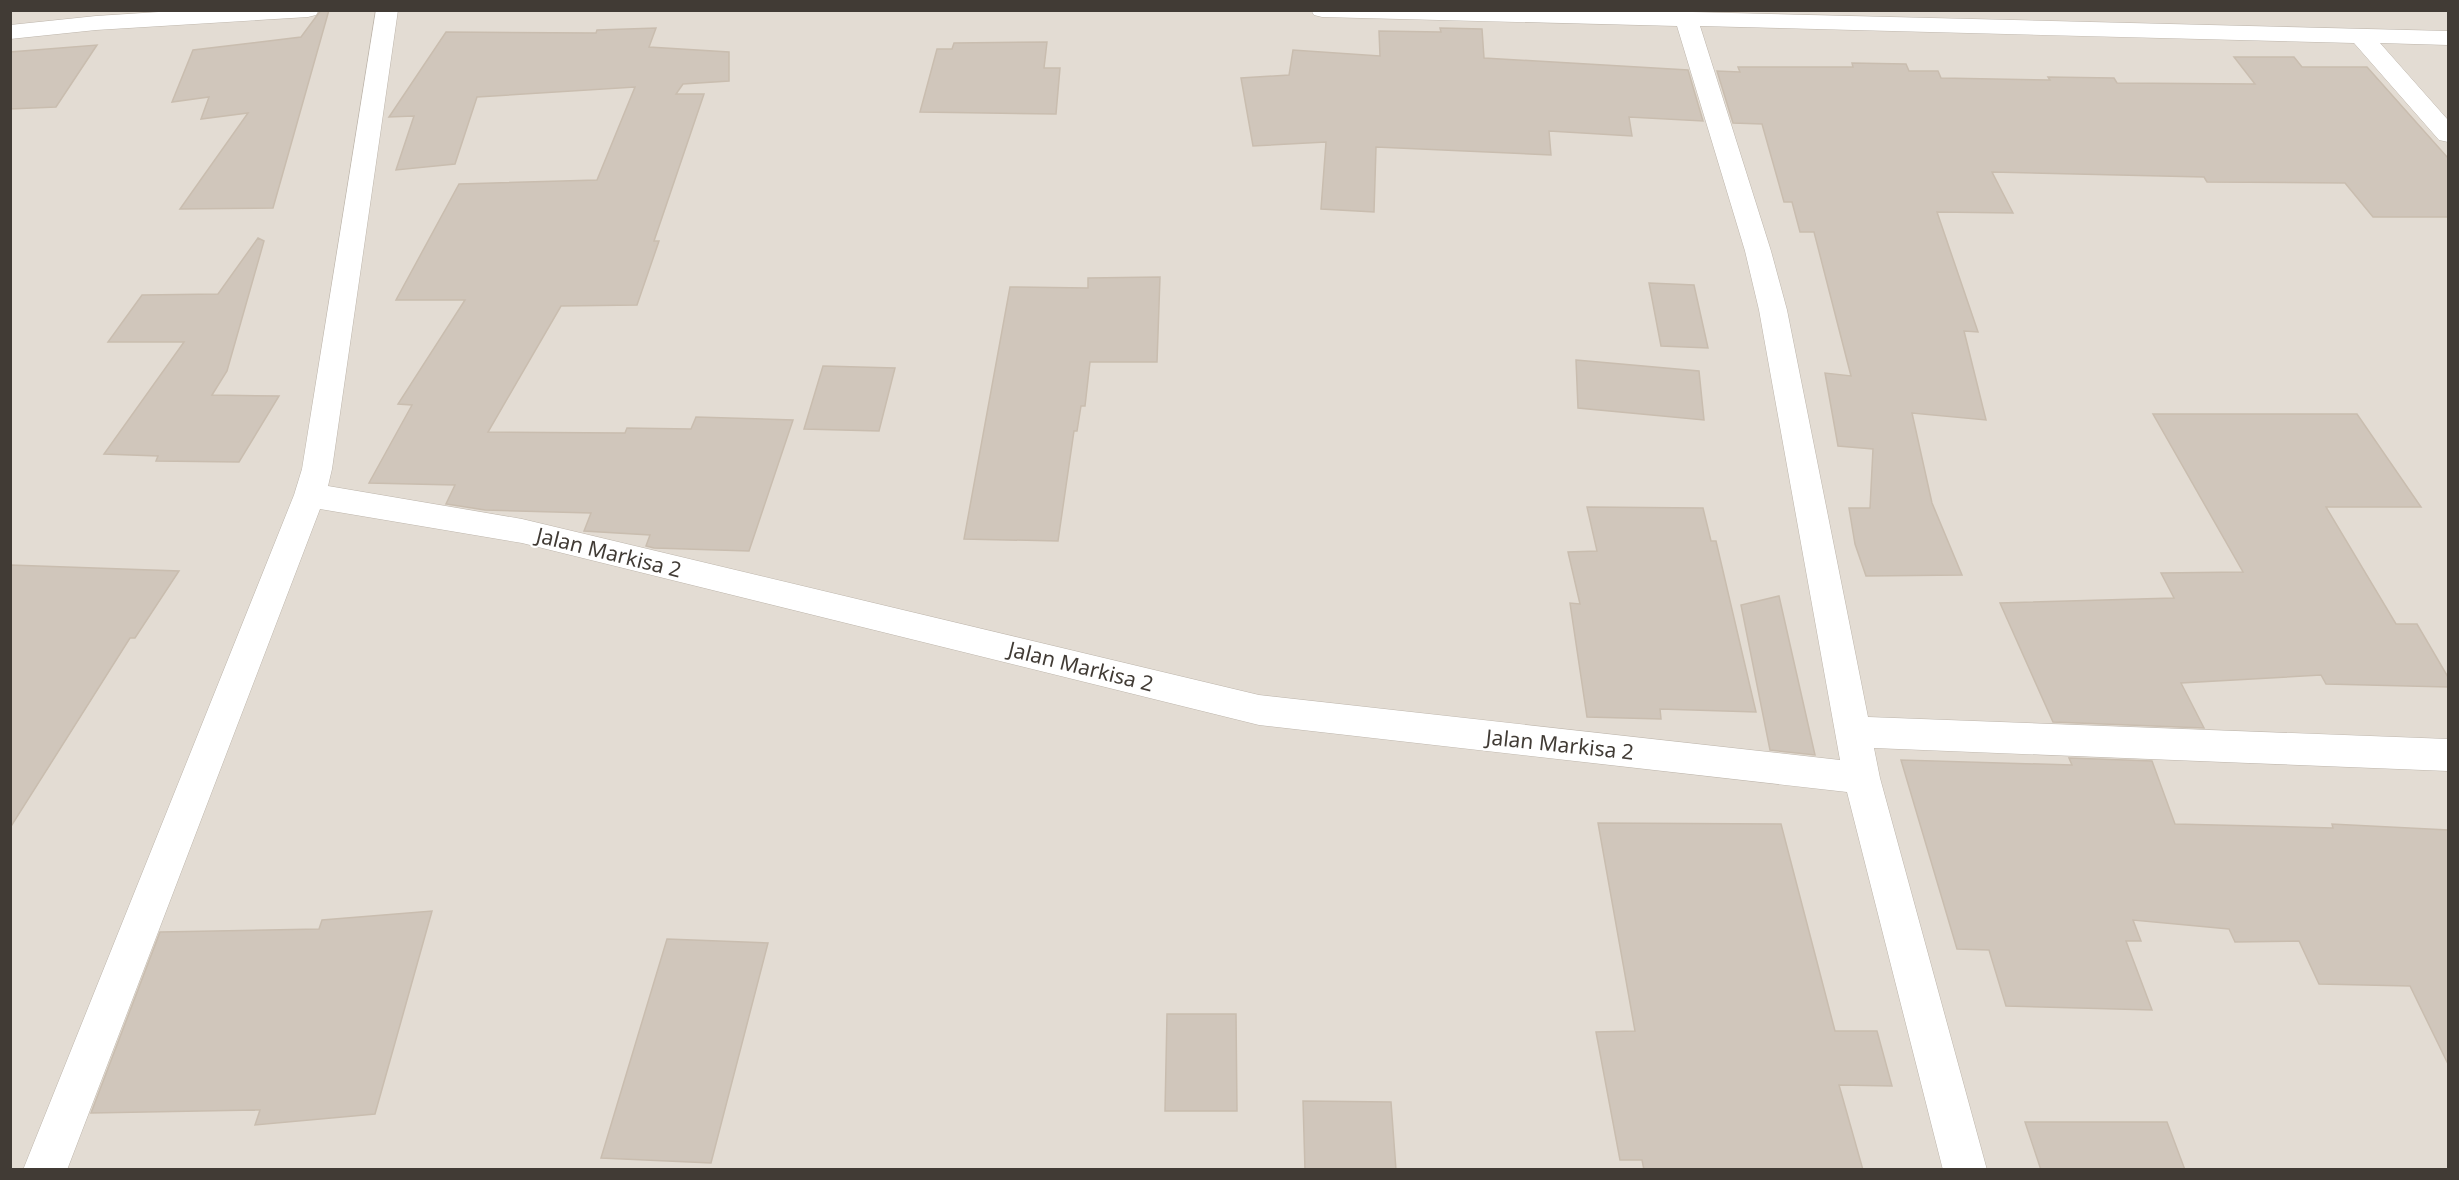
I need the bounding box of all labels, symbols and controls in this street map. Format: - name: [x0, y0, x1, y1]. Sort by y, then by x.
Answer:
- street label: Jalan Markisa 2: [532, 520, 684, 584]
- street label: Jalan Markisa 2: [1004, 634, 1156, 698]
- street label: Jalan Markisa 2: [1483, 722, 1635, 766]

